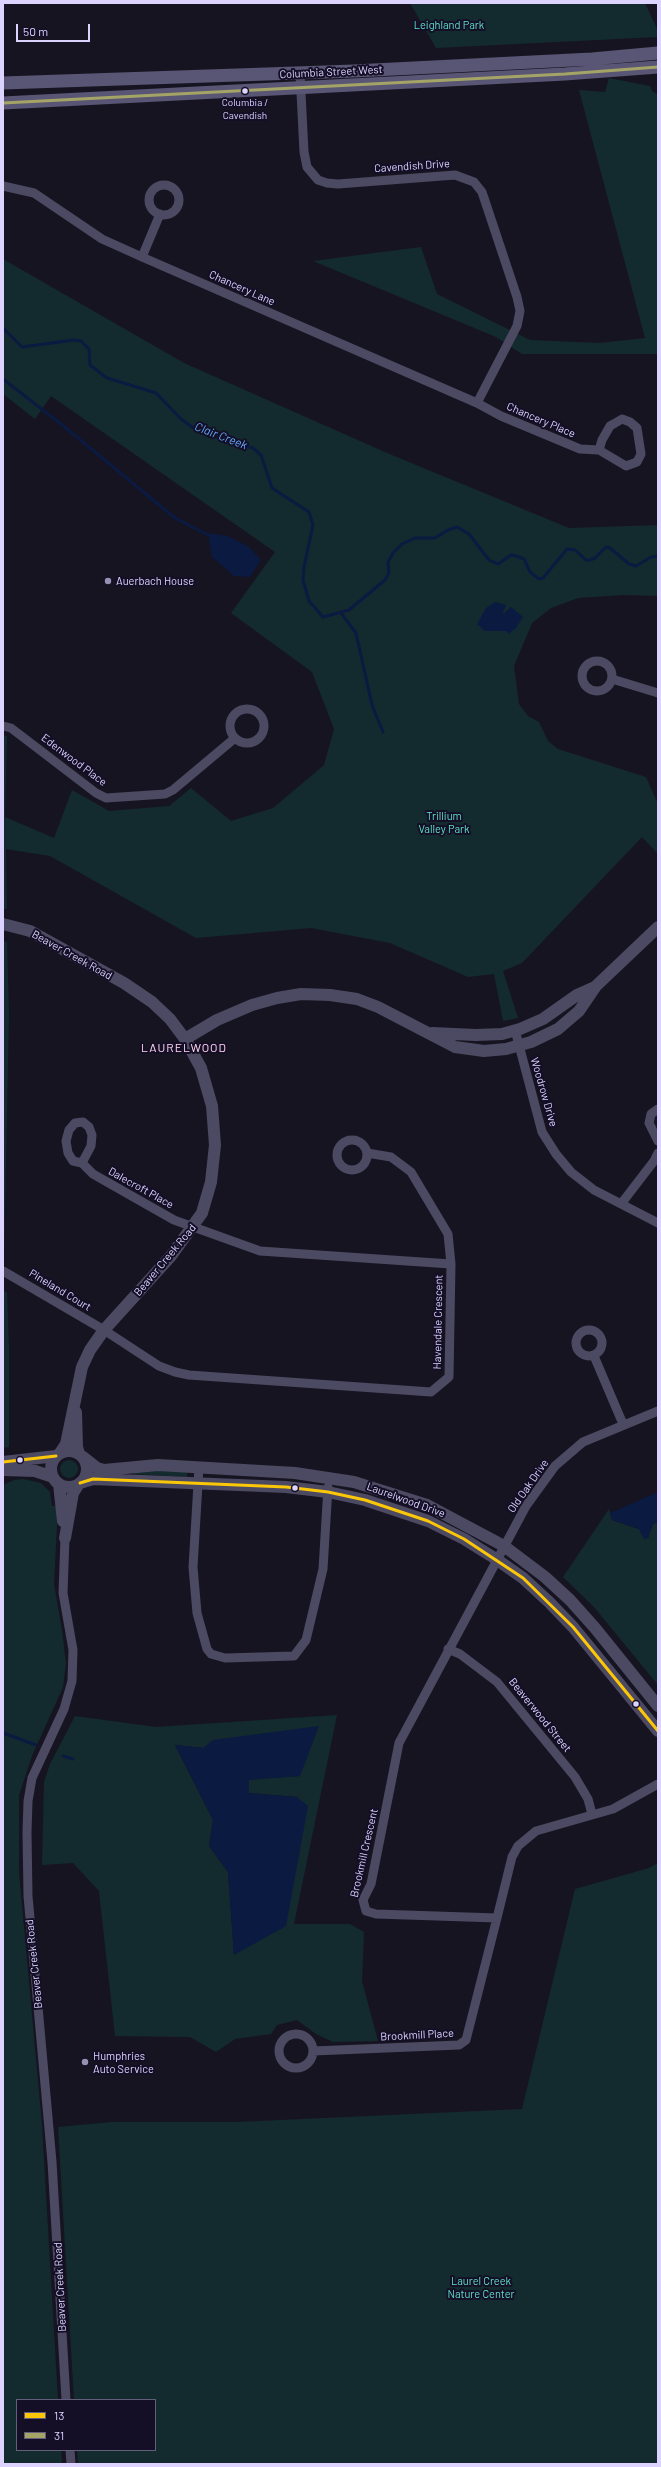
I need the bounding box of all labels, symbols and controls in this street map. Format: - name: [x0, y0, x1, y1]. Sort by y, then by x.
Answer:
- scale bar: [18, 16, 92, 42]
- park label: Leighland Park: [414, 18, 484, 32]
- text: 50 m: [23, 24, 48, 38]
- street label: Columbia Street West: [279, 63, 383, 81]
- marker: Columbia / Cavendish: [240, 86, 250, 96]
- place label: Columbia / Cavendish: [222, 97, 268, 120]
- street label: Cavendish Drive: [374, 157, 450, 175]
- street label: Chancery Lane: [207, 268, 277, 308]
- street label: Chancery Place: [505, 400, 577, 440]
- water label: Clair Creek: [193, 419, 249, 453]
- place label: Auerbach House: [116, 574, 194, 588]
- marker: Auerbach House: [103, 576, 113, 586]
- street label: Edenwood Place: [39, 731, 109, 789]
- park label: Trillium Valley Park: [418, 809, 470, 835]
- street label: Beaver Creek Road: [30, 927, 114, 983]
- district label: LAURELWOOD: [141, 1041, 227, 1055]
- street label: Woodrow Drive: [528, 1056, 560, 1128]
- street label: Dalecroft Place: [106, 1165, 176, 1211]
- street label: Beaver Creek Road: [131, 1221, 199, 1299]
- street label: Pineland Court: [27, 1266, 93, 1314]
- street label: Havendale Crescent: [431, 1274, 445, 1370]
- unlabelled marker: [15, 1455, 25, 1465]
- street label: Old Oak Drive: [505, 1457, 551, 1515]
- street label: Laurelwood Drive: [365, 1480, 447, 1520]
- unlabelled marker: [290, 1483, 300, 1493]
- street label: Beaverwood Street: [506, 1675, 574, 1755]
- unlabelled marker: [631, 1699, 641, 1709]
- street label: Brookmill Crescent: [347, 1807, 381, 1899]
- street label: Beaver Creek Road: [23, 1919, 45, 2009]
- street label: Brookmill Place: [380, 2026, 454, 2044]
- place label: Humphries Auto Service: [93, 2049, 154, 2075]
- marker: Humphries Auto Service: [80, 2057, 90, 2067]
- street label: Beaver Creek Road: [51, 2242, 69, 2332]
- park label: Laurel Creek Nature Center: [447, 2274, 515, 2300]
- legend: [16, 2399, 156, 2451]
- text: 13: [54, 2408, 64, 2422]
- text: 31: [54, 2428, 64, 2442]

